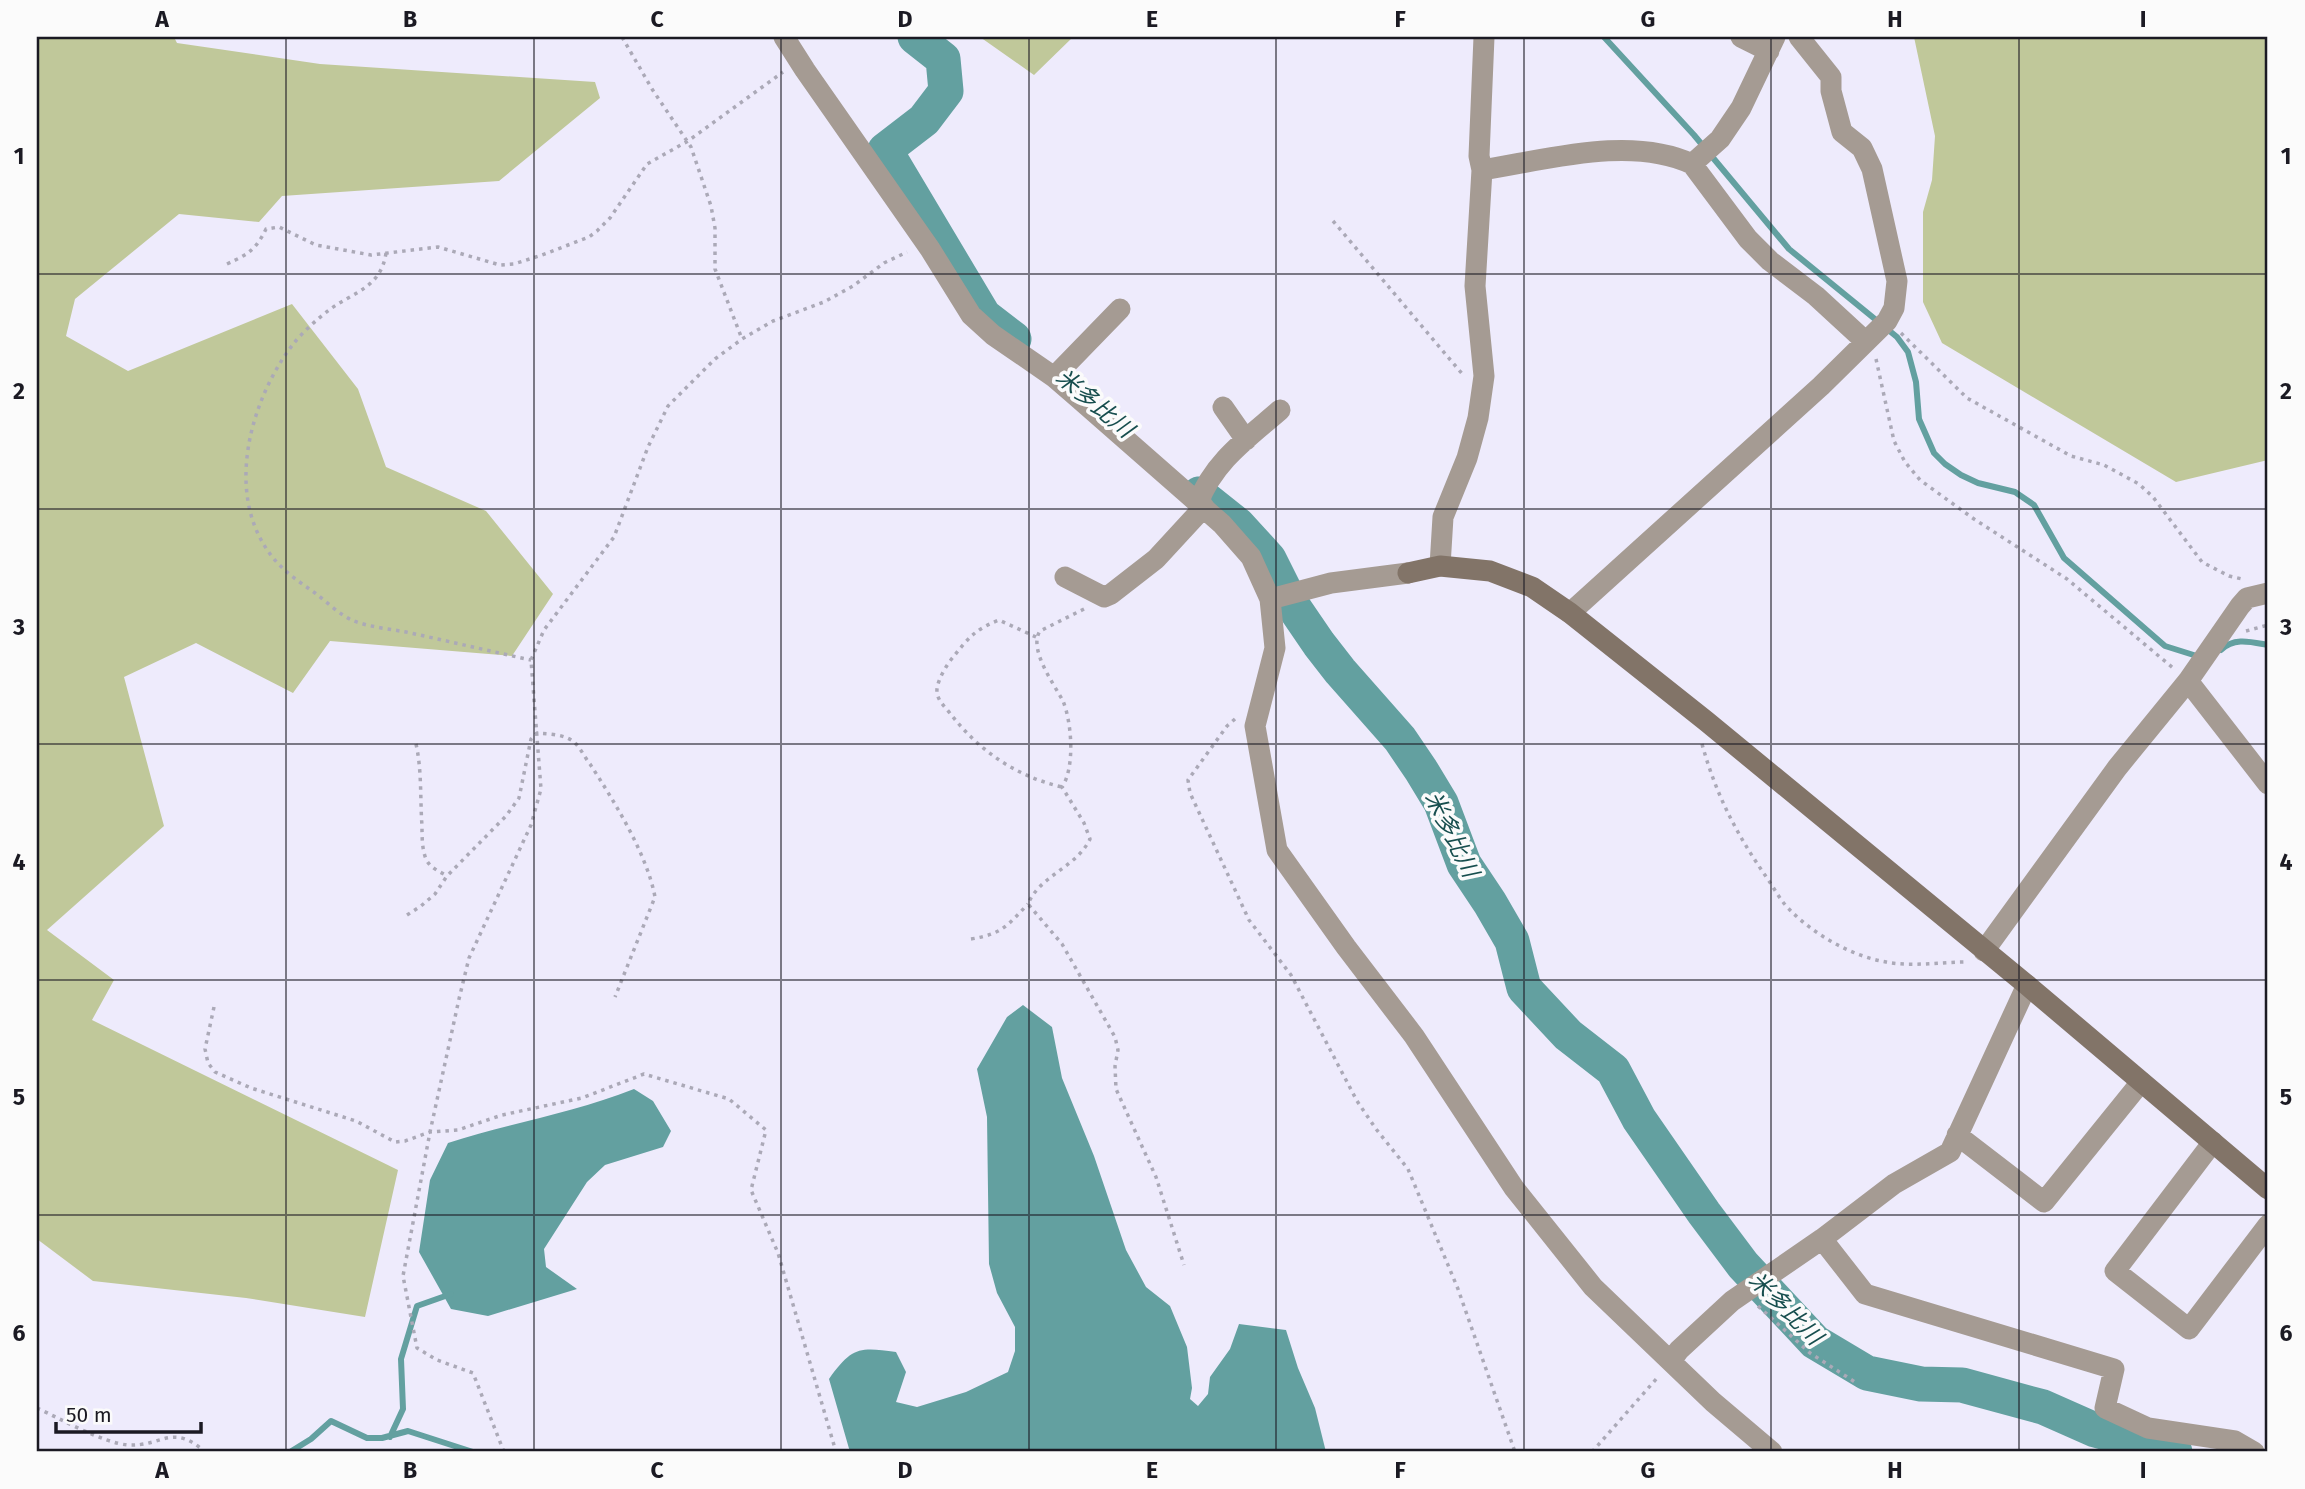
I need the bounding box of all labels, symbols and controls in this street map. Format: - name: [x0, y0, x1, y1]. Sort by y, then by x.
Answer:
- text: A: [154, 5, 169, 33]
- text: B: [403, 5, 417, 33]
- text: C: [650, 5, 664, 33]
- text: D: [898, 5, 913, 33]
- text: E: [1146, 5, 1158, 33]
- text: F: [1394, 5, 1406, 33]
- text: G: [1641, 5, 1655, 33]
- text: H: [1887, 5, 1903, 33]
- text: I: [2140, 5, 2146, 33]
- text: 1: [14, 142, 24, 170]
- text: 1: [2281, 142, 2291, 170]
- water label: 米多比川: [1051, 363, 1142, 445]
- text: 2: [13, 377, 25, 405]
- text: 2: [2280, 377, 2292, 405]
- text: 3: [12, 613, 25, 641]
- text: 3: [2279, 613, 2292, 641]
- water label: 米多比川: [1419, 787, 1486, 884]
- text: 4: [13, 848, 26, 876]
- text: 4: [2280, 848, 2293, 876]
- text: 5: [13, 1083, 25, 1111]
- text: 5: [2280, 1083, 2292, 1111]
- water label: 米多比川: [1744, 1266, 1831, 1353]
- text: 6: [13, 1319, 26, 1347]
- text: 6: [2280, 1319, 2293, 1347]
- scale bar: [56, 1391, 201, 1435]
- text: 50 m: [66, 1402, 112, 1428]
- text: A: [154, 1456, 169, 1484]
- text: B: [403, 1456, 417, 1484]
- text: C: [650, 1456, 664, 1484]
- text: D: [898, 1456, 913, 1484]
- text: E: [1146, 1456, 1158, 1484]
- text: F: [1394, 1456, 1406, 1484]
- text: G: [1641, 1456, 1655, 1484]
- text: H: [1887, 1456, 1903, 1484]
- text: I: [2140, 1456, 2146, 1484]

